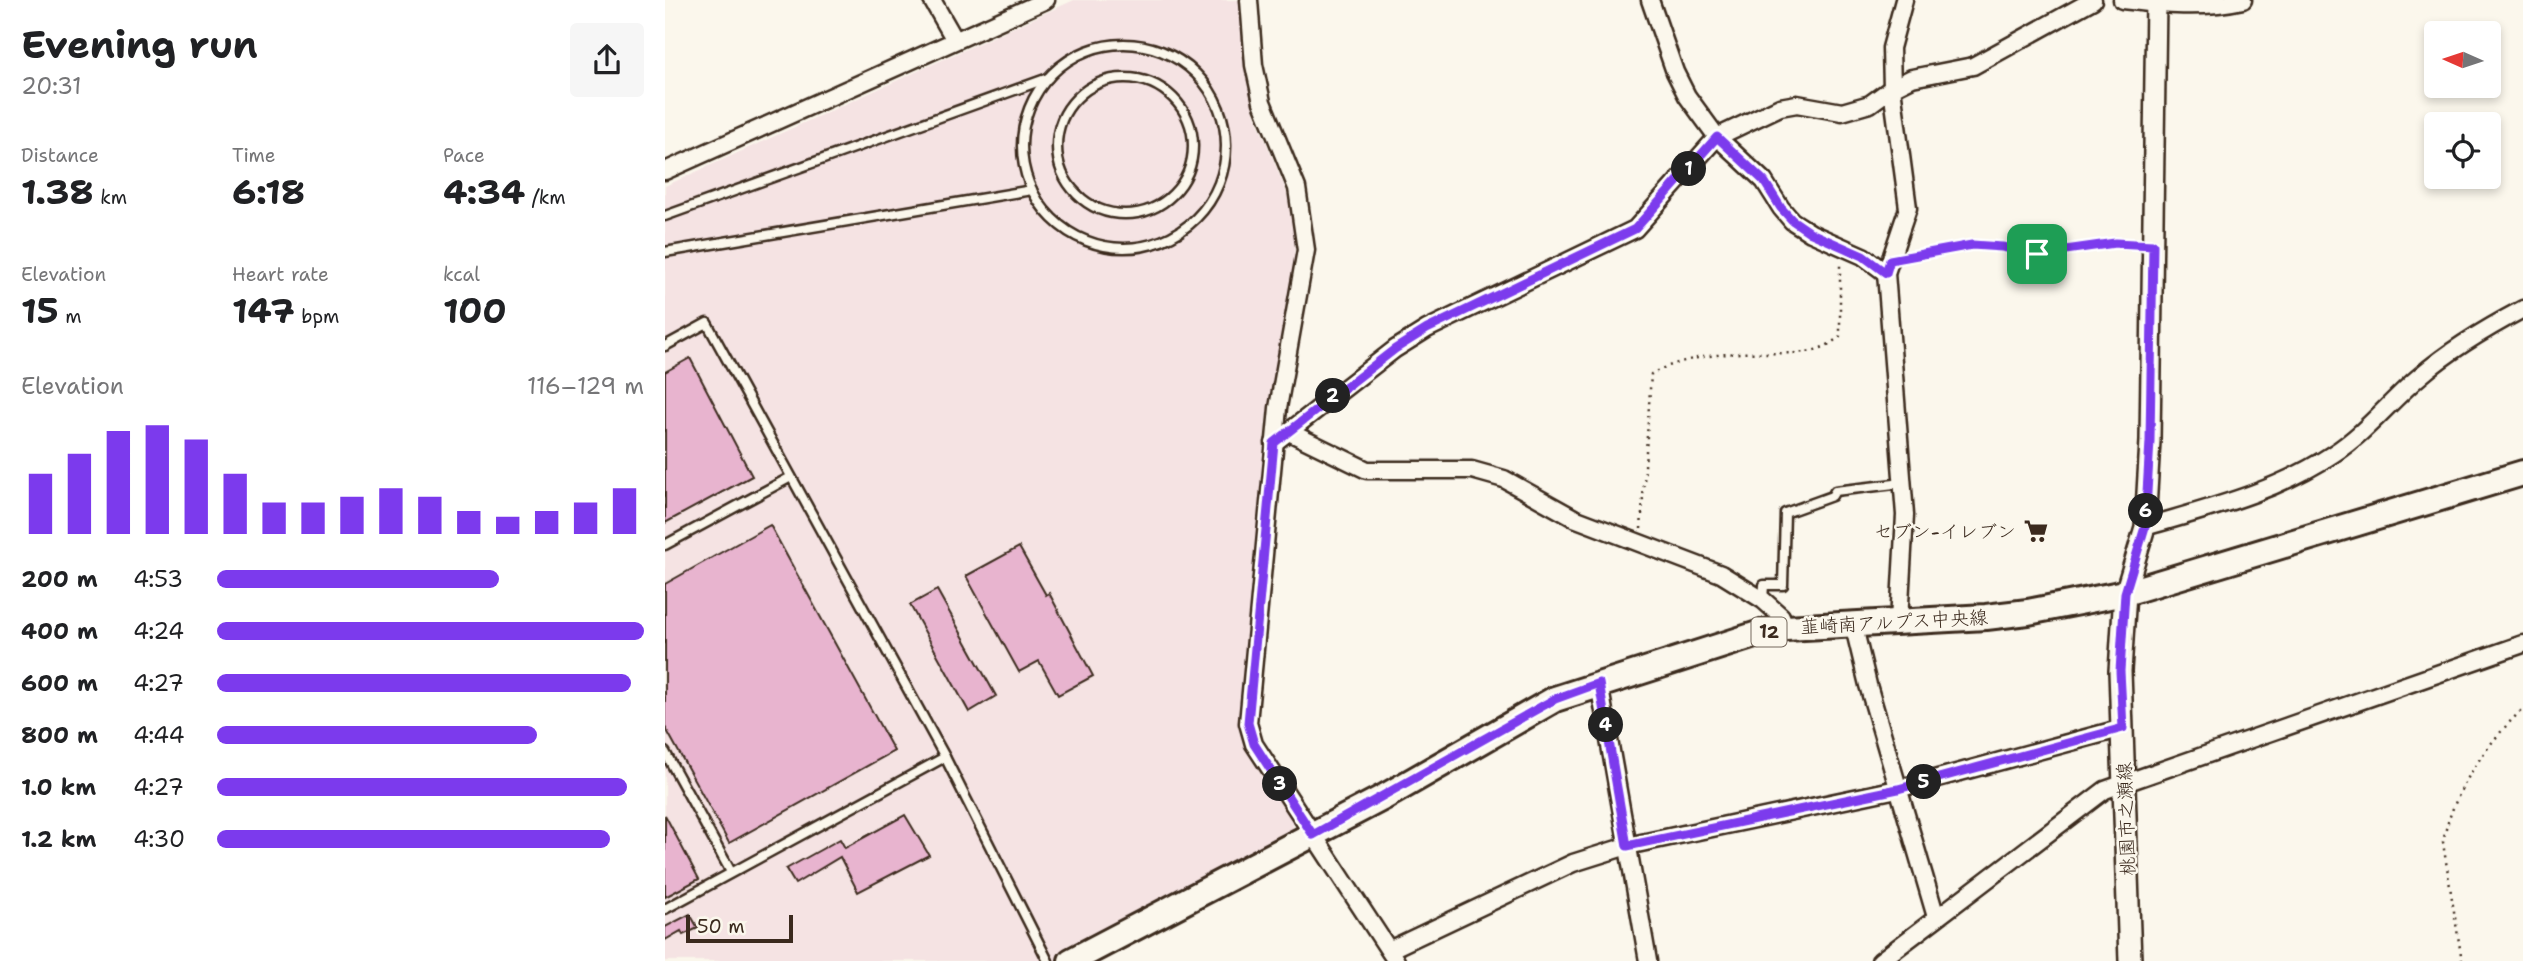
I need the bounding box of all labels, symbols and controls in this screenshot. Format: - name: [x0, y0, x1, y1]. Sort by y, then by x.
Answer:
- text: Evening run: [21, 19, 258, 70]
- north arrow: [2424, 21, 2501, 98]
- map controls: [2424, 21, 2501, 189]
- button: share: [570, 23, 644, 97]
- text: 20:31: [21, 71, 82, 101]
- button: locate: [2424, 112, 2501, 189]
- text: Distance: [21, 143, 99, 168]
- text: Time: [232, 143, 276, 168]
- text: Pace: [443, 143, 485, 168]
- pin: 1: [1671, 152, 1707, 186]
- text: 1: [1684, 156, 1693, 181]
- text: 1.38: [21, 168, 94, 215]
- text: 6:18: [232, 168, 305, 215]
- text: 4:34: [443, 168, 525, 215]
- text: km: [94, 185, 127, 210]
- text: /km: [525, 185, 566, 210]
- pin: [2007, 224, 2067, 284]
- icon: arrive: [2018, 235, 2056, 273]
- text: Elevation: [21, 262, 106, 287]
- text: Heart rate: [232, 262, 329, 287]
- text: kcal: [443, 262, 480, 287]
- text: 15: [21, 287, 59, 334]
- text: 147: [232, 287, 295, 334]
- text: 100: [443, 287, 507, 334]
- text: m: [59, 304, 82, 329]
- text: bpm: [295, 304, 339, 329]
- text: Elevation: [21, 371, 124, 401]
- text: 116–129 m: [527, 371, 644, 401]
- pin: 2: [1315, 378, 1351, 414]
- text: 2: [1326, 383, 1339, 408]
- pin: 6: [2129, 494, 2163, 528]
- text: 6: [2139, 498, 2152, 523]
- supermarket icon: セブン-イレブン: [2022, 517, 2050, 545]
- place label: セブン-イレブン: [1874, 519, 2016, 544]
- text: 200 m: [21, 564, 98, 594]
- text: 4:53: [133, 564, 183, 594]
- street label: 韮崎南アルプス中央線: [1799, 605, 1989, 639]
- text: 400 m: [21, 616, 98, 646]
- text: 4:24: [133, 616, 184, 646]
- road number: 12: [1751, 618, 1787, 646]
- text: 600 m: [21, 668, 98, 698]
- text: 4:27: [133, 668, 184, 698]
- pin: 4: [1588, 708, 1623, 742]
- text: 4: [1599, 712, 1612, 737]
- text: 800 m: [21, 720, 98, 750]
- text: 4:44: [133, 720, 185, 750]
- street label: 桃園市之瀬線: [2112, 762, 2140, 876]
- pin: 5: [1907, 764, 1941, 800]
- pin: 3: [1263, 766, 1297, 802]
- text: 5: [1918, 769, 1929, 794]
- text: 3: [1273, 771, 1286, 796]
- text: 1.0 km: [21, 772, 96, 802]
- text: 4:27: [133, 772, 184, 802]
- text: 1.2 km: [21, 824, 97, 854]
- text: 4:30: [133, 824, 185, 854]
- scale bar: [686, 912, 793, 944]
- text: 50 m: [697, 914, 745, 939]

